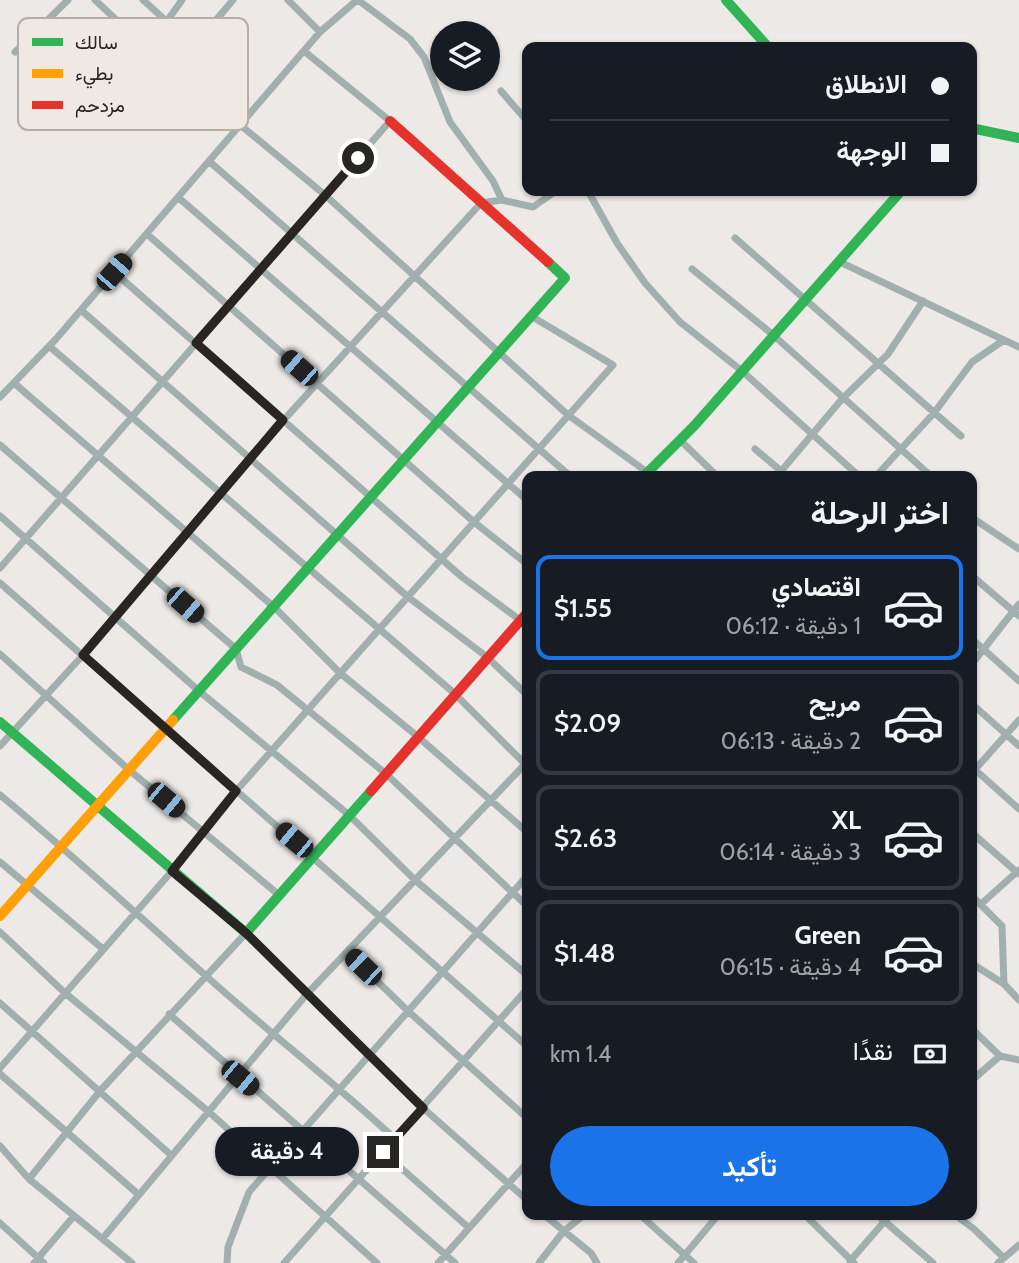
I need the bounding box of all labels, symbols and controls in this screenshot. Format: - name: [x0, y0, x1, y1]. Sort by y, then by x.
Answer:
- legend: [18, 18, 248, 130]
- map controls: [430, 21, 500, 91]
- button: layers: [430, 21, 500, 91]
- text: سالك: [75, 31, 118, 54]
- text: بطيء: [75, 62, 113, 89]
- text: الانطلاق: [825, 68, 907, 100]
- text: مزدحم: [75, 94, 125, 118]
- text: الوجهة: [836, 135, 907, 167]
- route start: [342, 142, 374, 174]
- car: [93, 249, 136, 295]
- car: [277, 346, 322, 390]
- text: اختر الرحلة: [811, 493, 949, 532]
- text: اقتصادي: [772, 571, 861, 603]
- icon: car: [882, 576, 945, 639]
- car: [163, 583, 208, 627]
- text: $1.55: [554, 592, 612, 624]
- text: 1 دقيقة · 06:12: [726, 612, 861, 640]
- text: مريح: [809, 686, 861, 718]
- icon: car: [882, 691, 945, 754]
- text: $2.09: [554, 707, 621, 739]
- text: 2 دقيقة · 06:13: [721, 727, 861, 755]
- car: [144, 778, 189, 822]
- text: XL: [832, 804, 861, 836]
- icon: car: [882, 806, 945, 869]
- car: [272, 818, 317, 862]
- text: $2.63: [554, 822, 617, 854]
- text: 3 دقيقة · 06:14: [720, 838, 861, 866]
- text: Green: [794, 919, 861, 951]
- icon: car: [882, 921, 945, 984]
- text: $1.48: [554, 937, 615, 969]
- car: [341, 945, 386, 989]
- text: 4 دقيقة · 06:15: [720, 953, 861, 981]
- text: نقدًا: [853, 1035, 893, 1067]
- icon: cash: [911, 1035, 949, 1073]
- text: 1.4 km: [550, 1040, 611, 1068]
- car: [218, 1056, 263, 1100]
- button: تأكيد: [550, 1126, 949, 1206]
- callout: 4 دقيقة: [215, 1128, 358, 1176]
- route end: [367, 1136, 399, 1168]
- text: 4 دقيقة: [250, 1137, 324, 1165]

